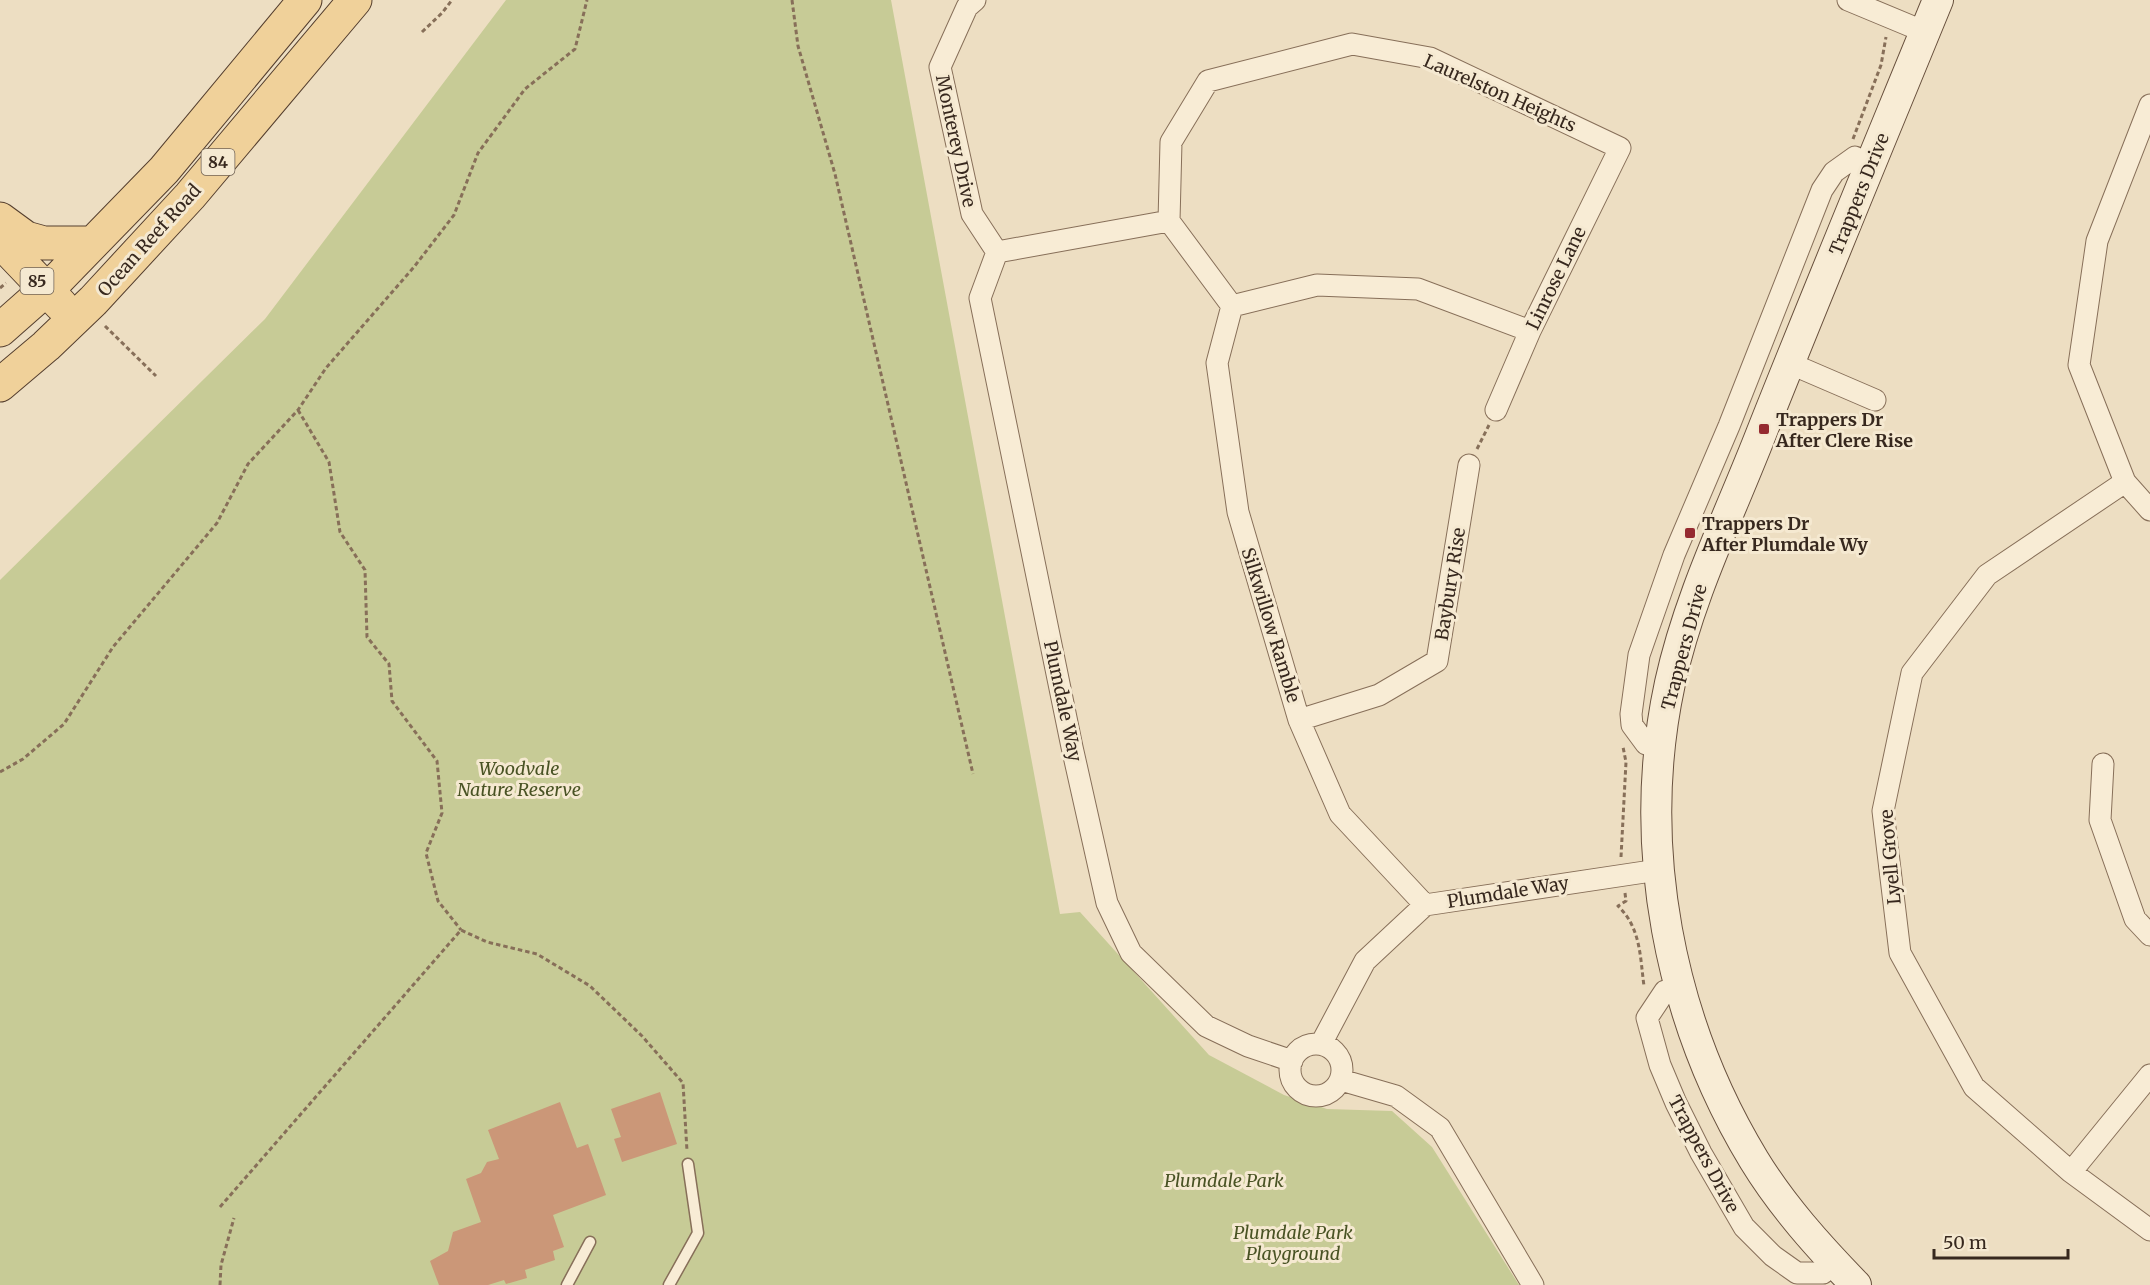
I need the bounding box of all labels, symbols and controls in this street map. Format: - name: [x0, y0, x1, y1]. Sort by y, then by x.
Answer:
- street label: Laurelston Heights: [1420, 49, 1580, 137]
- street label: Monterey Drive: [931, 73, 981, 209]
- street label: Trappers Drive: [1824, 130, 1894, 258]
- road number: 84: [202, 149, 234, 175]
- street label: Ocean Reef Road: [92, 179, 206, 301]
- street label: Linrose Lane: [1521, 223, 1591, 333]
- road number: 85: [20, 268, 54, 294]
- place label: Trappers Dr After Clere Rise: [1775, 408, 1913, 452]
- marker: Trappers Dr After Clere Rise: [1757, 422, 1771, 436]
- place label: Trappers Dr After Plumdale Wy: [1701, 512, 1868, 556]
- street label: Baybury Rise: [1430, 526, 1470, 642]
- marker: Trappers Dr After Plumdale Wy: [1683, 526, 1697, 540]
- street label: Silkwillow Ramble: [1236, 545, 1306, 705]
- street label: Trappers Drive: [1656, 581, 1712, 713]
- street label: Plumdale Way: [1039, 639, 1087, 764]
- park label: Woodvale Nature Reserve: [457, 757, 581, 801]
- street label: Lyell Grove: [1874, 808, 1906, 906]
- street label: Plumdale Way: [1446, 871, 1571, 913]
- street label: Trappers Drive: [1663, 1091, 1745, 1217]
- park label: Plumdale Park: [1164, 1169, 1284, 1192]
- park label: Plumdale Park Playground: [1233, 1221, 1353, 1265]
- scale bar: [1934, 1222, 2068, 1260]
- text: 50 m: [1943, 1231, 1987, 1254]

